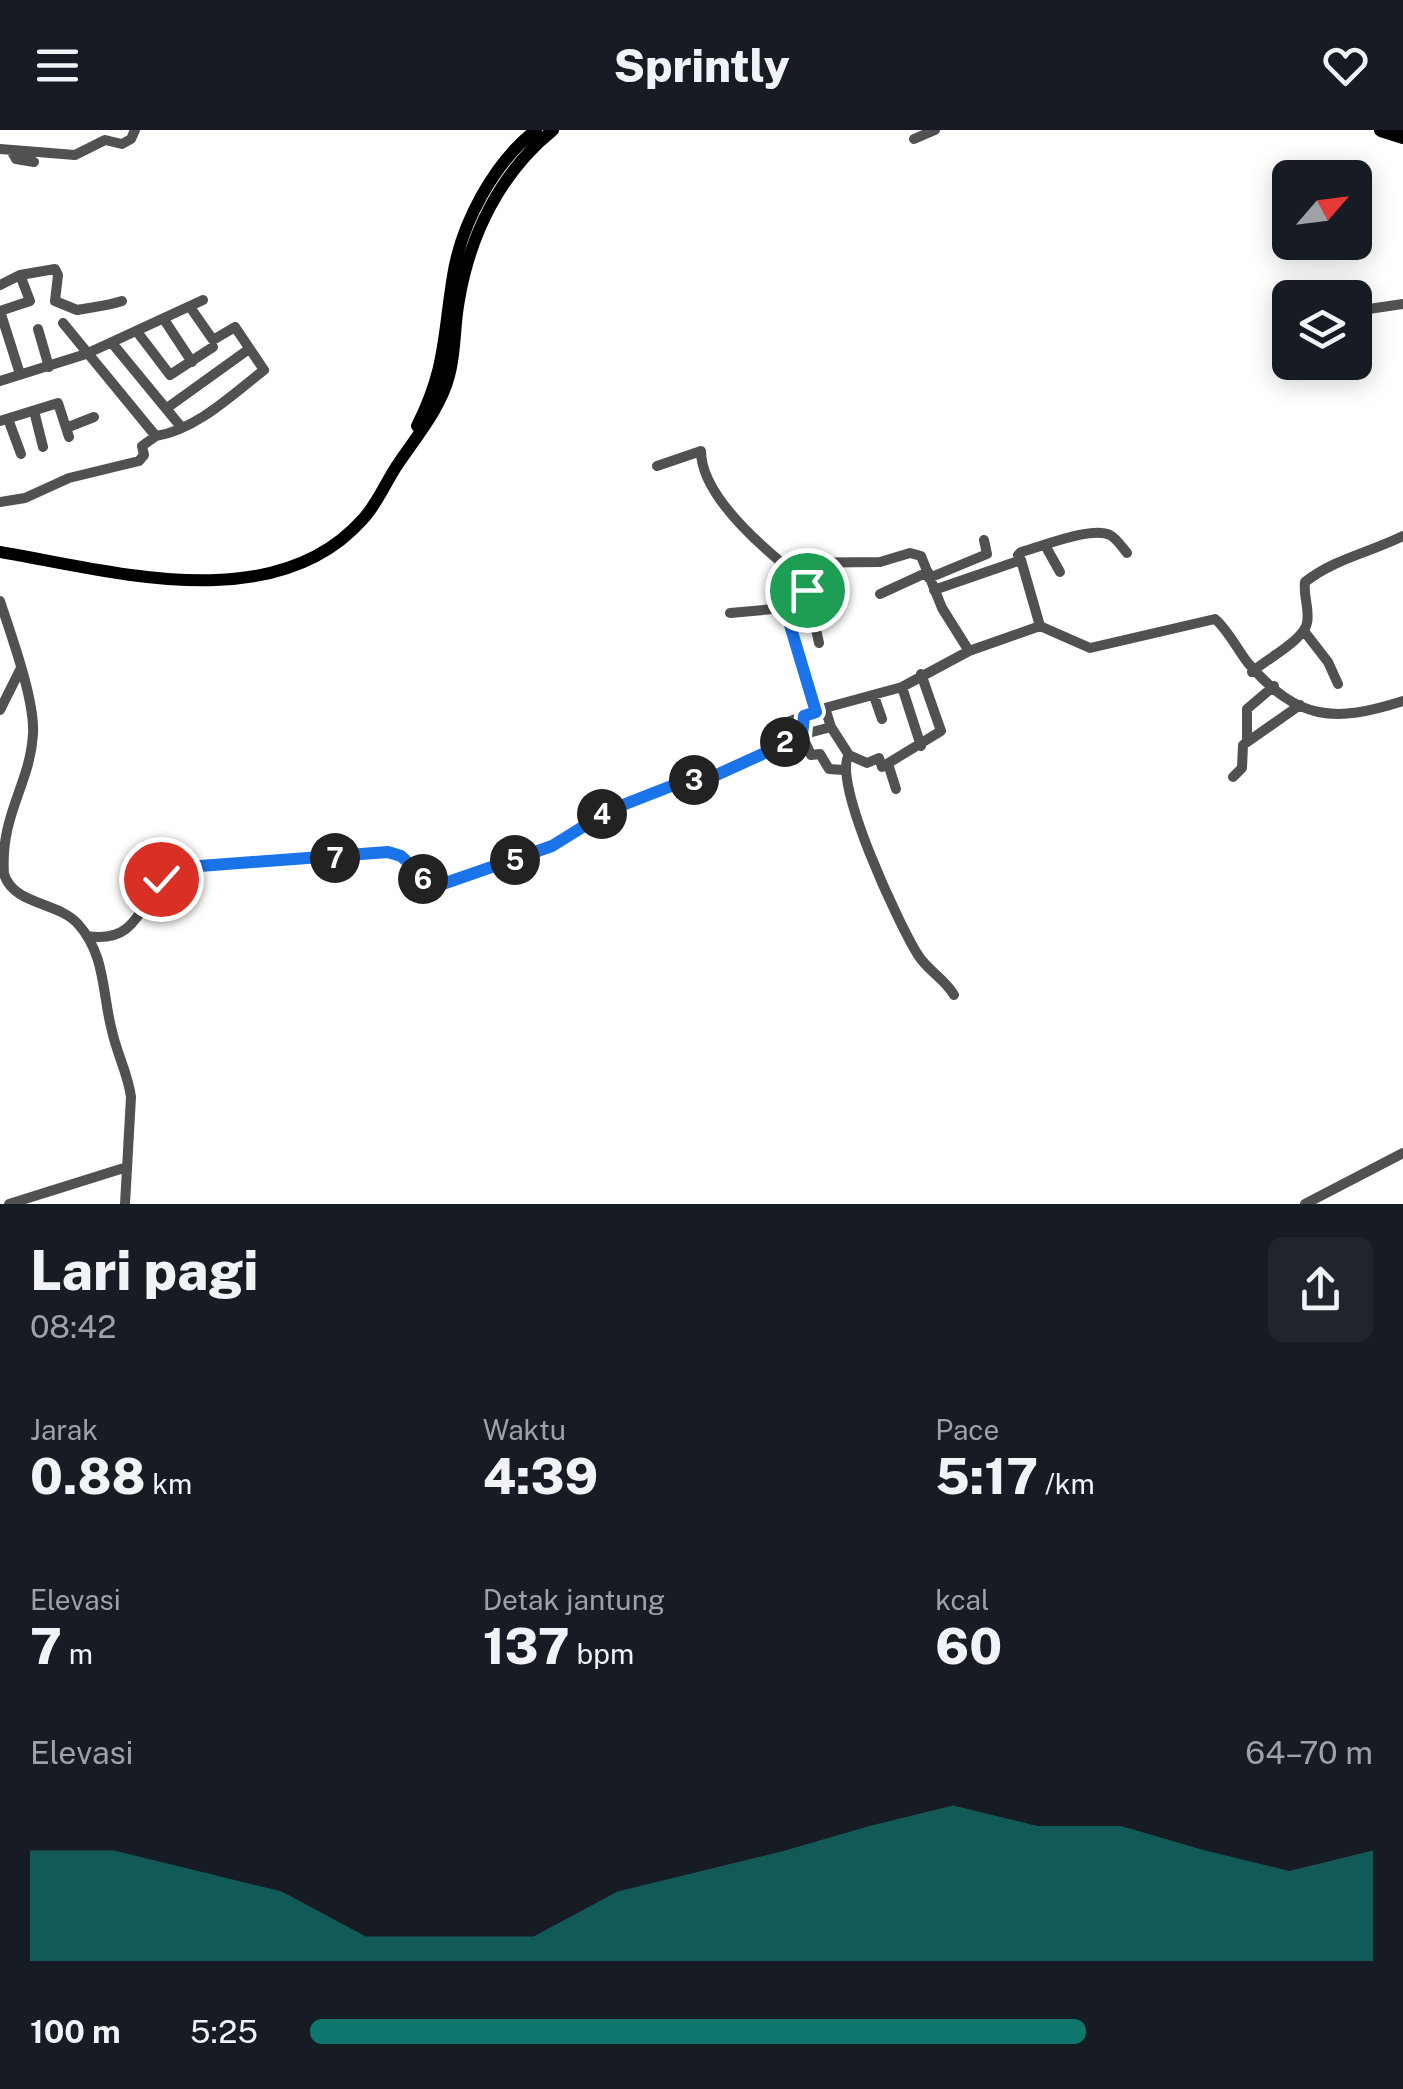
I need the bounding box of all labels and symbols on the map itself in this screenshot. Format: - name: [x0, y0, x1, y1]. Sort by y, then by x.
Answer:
- north arrow: [1272, 160, 1372, 260]
- pin: [765, 548, 850, 633]
- pin: 2: [760, 717, 810, 767]
- pin: 3: [669, 755, 719, 805]
- pin: 4: [577, 789, 627, 839]
- pin: 7: [310, 833, 360, 883]
- pin: 5: [490, 835, 540, 885]
- pin: [119, 837, 204, 922]
- pin: 6: [398, 854, 448, 904]

